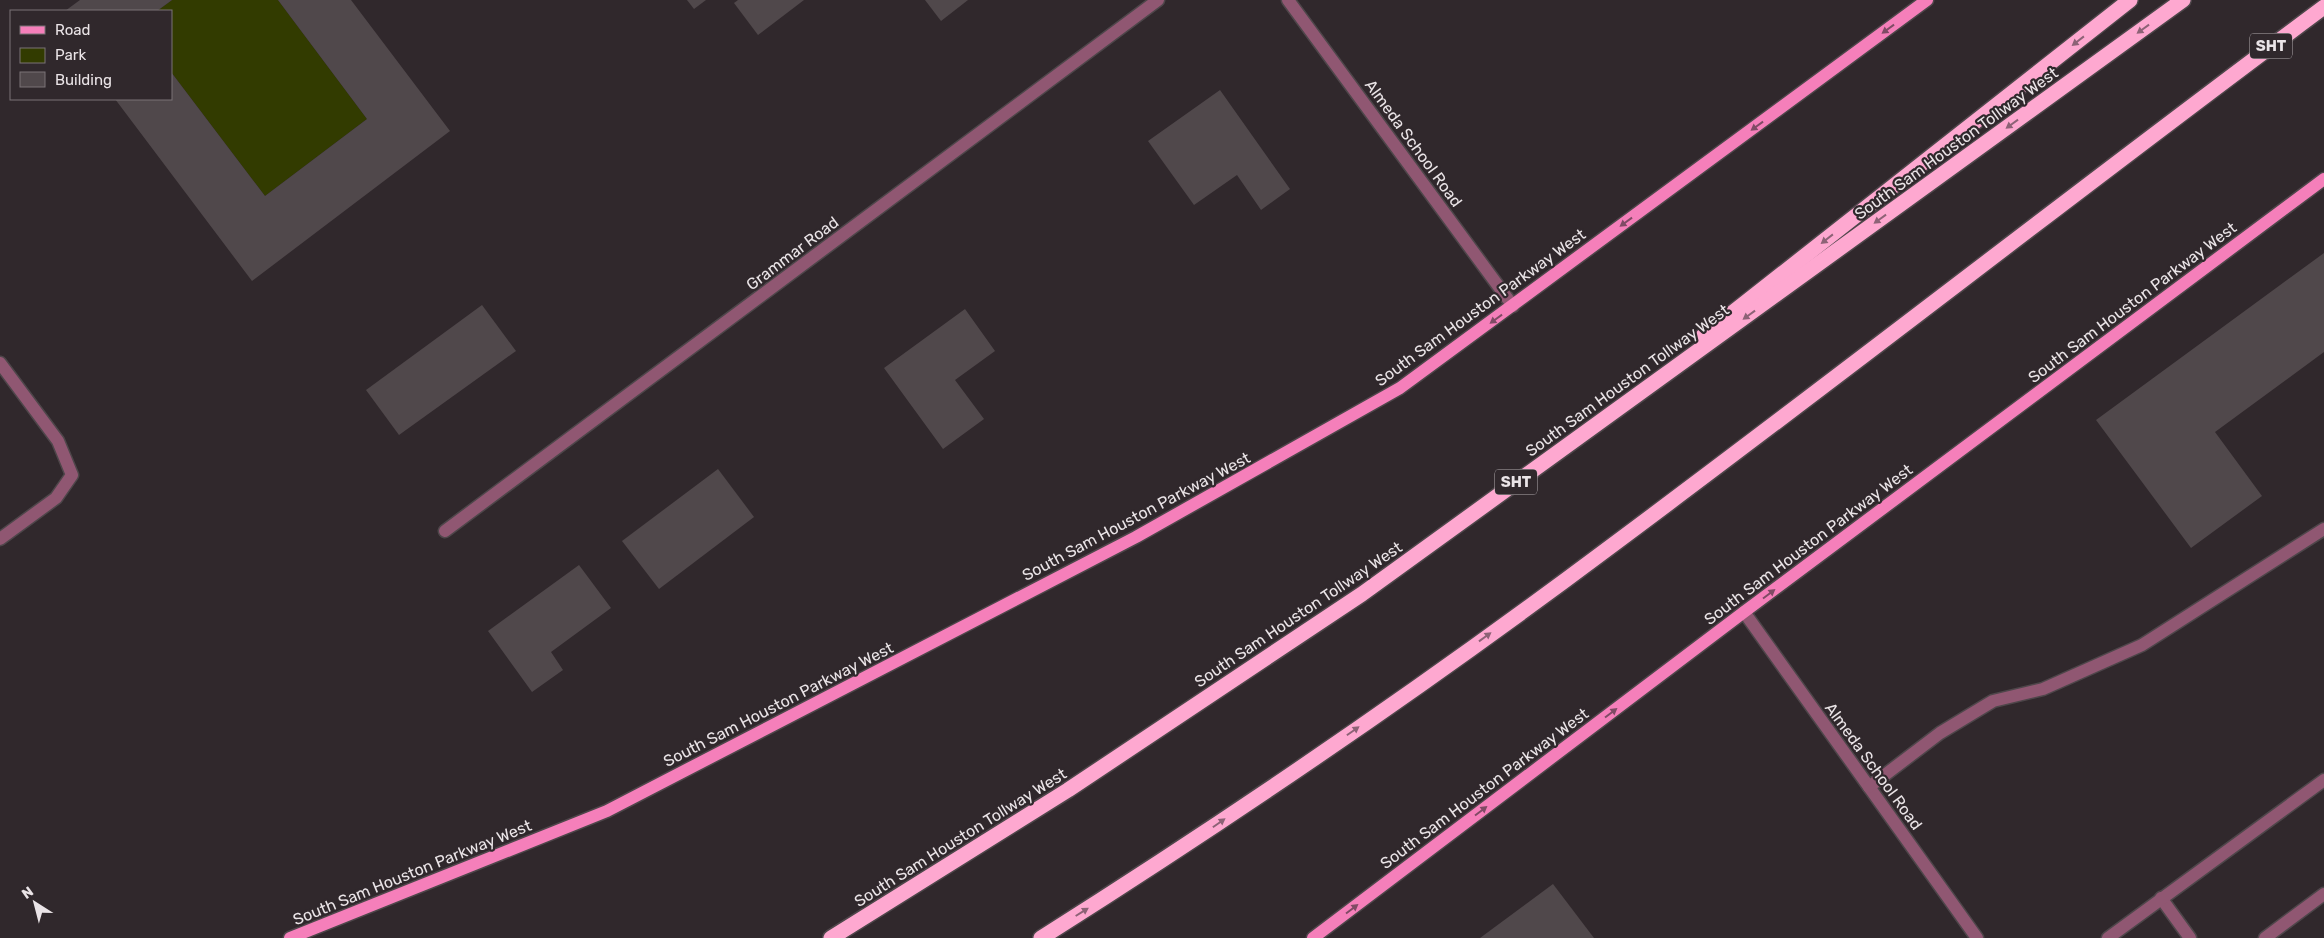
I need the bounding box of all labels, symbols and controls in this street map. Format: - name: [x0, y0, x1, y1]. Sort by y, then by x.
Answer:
- legend: [10, 10, 172, 100]
- text: Road: [55, 21, 91, 39]
- one-way arrow: [2137, 23, 2150, 33]
- one-way arrow: [1881, 24, 1895, 34]
- road number: SHT: [2250, 34, 2292, 58]
- one-way arrow: [2071, 36, 2085, 46]
- text: Park: [55, 46, 86, 64]
- street label: South Sam Houston Tollway West: [1851, 63, 2062, 224]
- text: Building: [55, 71, 112, 89]
- street label: Almeda School Road: [1361, 76, 1466, 211]
- one-way arrow: [2005, 119, 2019, 129]
- one-way arrow: [1751, 120, 1764, 131]
- street label: Grammar Road: [742, 213, 842, 294]
- one-way arrow: [1873, 214, 1887, 224]
- one-way arrow: [1620, 217, 1633, 227]
- street label: South Sam Houston Parkway West: [2025, 218, 2240, 387]
- street label: South Sam Houston Parkway West: [1371, 225, 1589, 390]
- one-way arrow: [1821, 233, 1834, 244]
- street label: South Sam Houston Tollway West: [1522, 300, 1733, 461]
- one-way arrow: [1742, 310, 1756, 320]
- one-way arrow: [1489, 314, 1503, 324]
- street label: South Sam Houston Parkway West: [1019, 448, 1253, 585]
- street label: South Sam Houston Parkway West: [1701, 460, 1916, 629]
- road number: SHT: [1495, 470, 1537, 494]
- street label: South Sam Houston Tollway West: [1191, 538, 1406, 691]
- one-way arrow: [1762, 588, 1775, 599]
- one-way arrow: [1478, 632, 1491, 643]
- street label: South Sam Houston Parkway West: [660, 638, 896, 771]
- street label: Almeda School Road: [1821, 699, 1926, 834]
- street label: South Sam Houston Parkway West: [1377, 704, 1592, 873]
- one-way arrow: [1604, 707, 1617, 718]
- one-way arrow: [1346, 726, 1359, 736]
- street label: South Sam Houston Tollway West: [851, 764, 1070, 911]
- one-way arrow: [1474, 805, 1487, 816]
- street label: South Sam Houston Parkway West: [290, 816, 534, 929]
- one-way arrow: [1212, 819, 1225, 828]
- north arrow: [10, 878, 60, 928]
- text: N: [19, 883, 37, 903]
- one-way arrow: [1345, 903, 1358, 914]
- one-way arrow: [1076, 907, 1089, 917]

